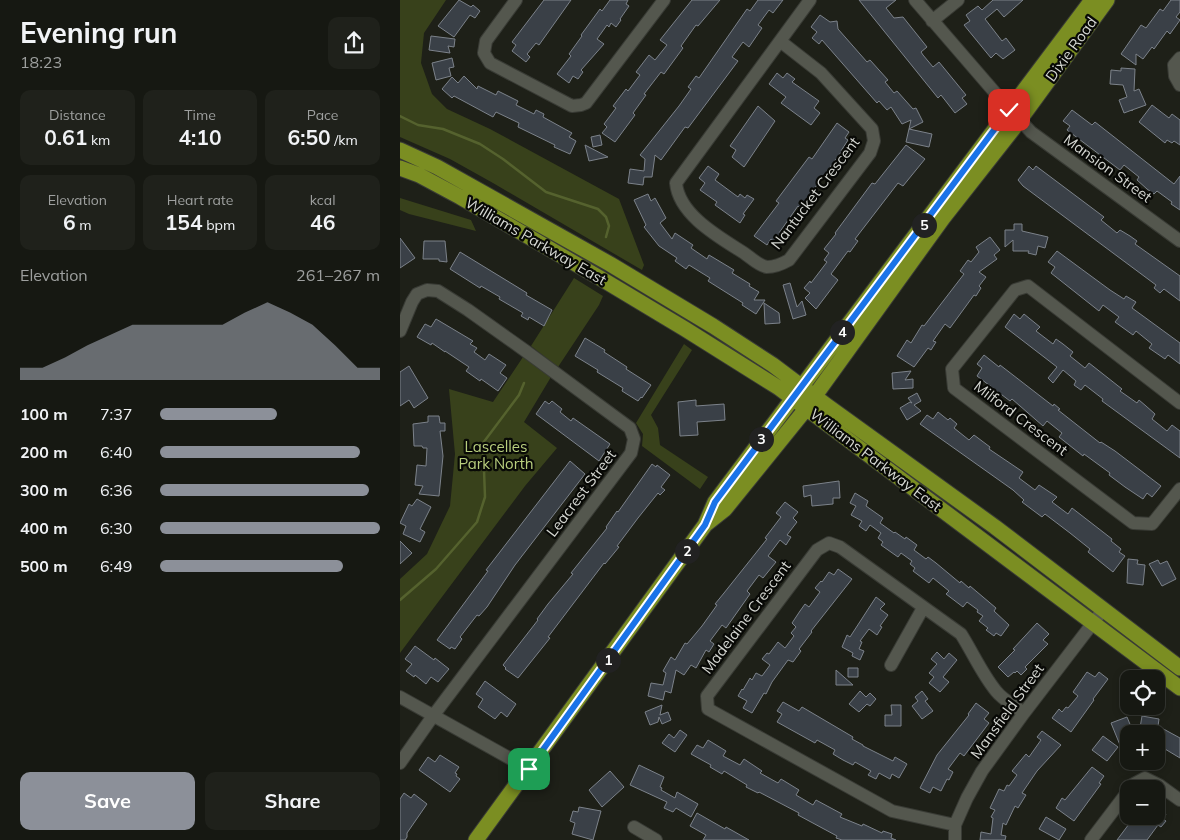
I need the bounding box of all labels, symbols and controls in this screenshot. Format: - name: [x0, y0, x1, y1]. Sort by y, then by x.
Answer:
- street label: Dixie Road: [1041, 13, 1101, 85]
- text: Evening run: [20, 15, 177, 50]
- button: share: [328, 17, 380, 69]
- text: 18:23: [20, 52, 62, 72]
- pin: [988, 89, 1030, 131]
- icon: check: [995, 96, 1023, 124]
- text: Distance: [49, 106, 106, 124]
- text: Time: [184, 106, 216, 124]
- text: Pace: [307, 106, 338, 124]
- text: 0.61: [44, 124, 87, 150]
- text: 4:10: [178, 124, 222, 150]
- text: 6:50: [288, 124, 331, 150]
- street label: Mansion Street: [1060, 130, 1156, 206]
- text: km: [87, 131, 110, 149]
- text: /km: [331, 131, 358, 149]
- street label: Nantucket Crescent: [767, 133, 863, 253]
- text: Elevation: [48, 191, 107, 209]
- text: Heart rate: [167, 191, 233, 209]
- text: kcal: [310, 191, 335, 209]
- street label: Williams Parkway East: [462, 193, 610, 289]
- text: 6: [63, 209, 76, 235]
- text: 154: [165, 209, 203, 235]
- text: 46: [310, 209, 335, 235]
- pin: 5: [912, 212, 936, 238]
- text: m: [76, 216, 92, 234]
- text: bpm: [203, 216, 235, 234]
- text: 5: [920, 216, 929, 234]
- text: Elevation: [20, 265, 88, 285]
- text: 261–267 m: [296, 265, 380, 285]
- pin: 4: [830, 320, 854, 344]
- text: 4: [838, 323, 847, 341]
- street label: Milford Crescent: [970, 377, 1072, 459]
- text: 100 m: [20, 404, 68, 424]
- text: 7:37: [100, 404, 132, 424]
- street label: Williams Parkway East: [806, 404, 946, 516]
- pin: 3: [748, 426, 774, 452]
- text: 3: [757, 430, 766, 448]
- park label: Lascelles Park North: [458, 437, 534, 473]
- text: 200 m: [20, 442, 68, 462]
- text: 6:40: [100, 442, 132, 462]
- street label: Leacrest Street: [542, 446, 620, 540]
- text: 300 m: [20, 480, 68, 500]
- text: 6:36: [100, 480, 132, 500]
- text: 400 m: [20, 518, 68, 538]
- text: 6:30: [100, 518, 132, 538]
- pin: 2: [674, 538, 700, 564]
- text: 2: [683, 542, 692, 560]
- text: 500 m: [20, 556, 68, 576]
- text: 6:49: [100, 556, 132, 576]
- street label: Madelaine Crescent: [697, 557, 795, 677]
- pin: 1: [596, 648, 620, 672]
- text: 1: [604, 651, 613, 669]
- street label: Mansfield Street: [966, 660, 1048, 762]
- map controls: [1120, 670, 1165, 825]
- button: locate: [1120, 670, 1165, 715]
- button: +: [1120, 725, 1165, 770]
- pin: [508, 748, 550, 790]
- icon: arrive: [515, 755, 543, 783]
- button: Save: [20, 772, 195, 830]
- button: Share: [205, 772, 380, 830]
- button: −: [1120, 780, 1165, 825]

